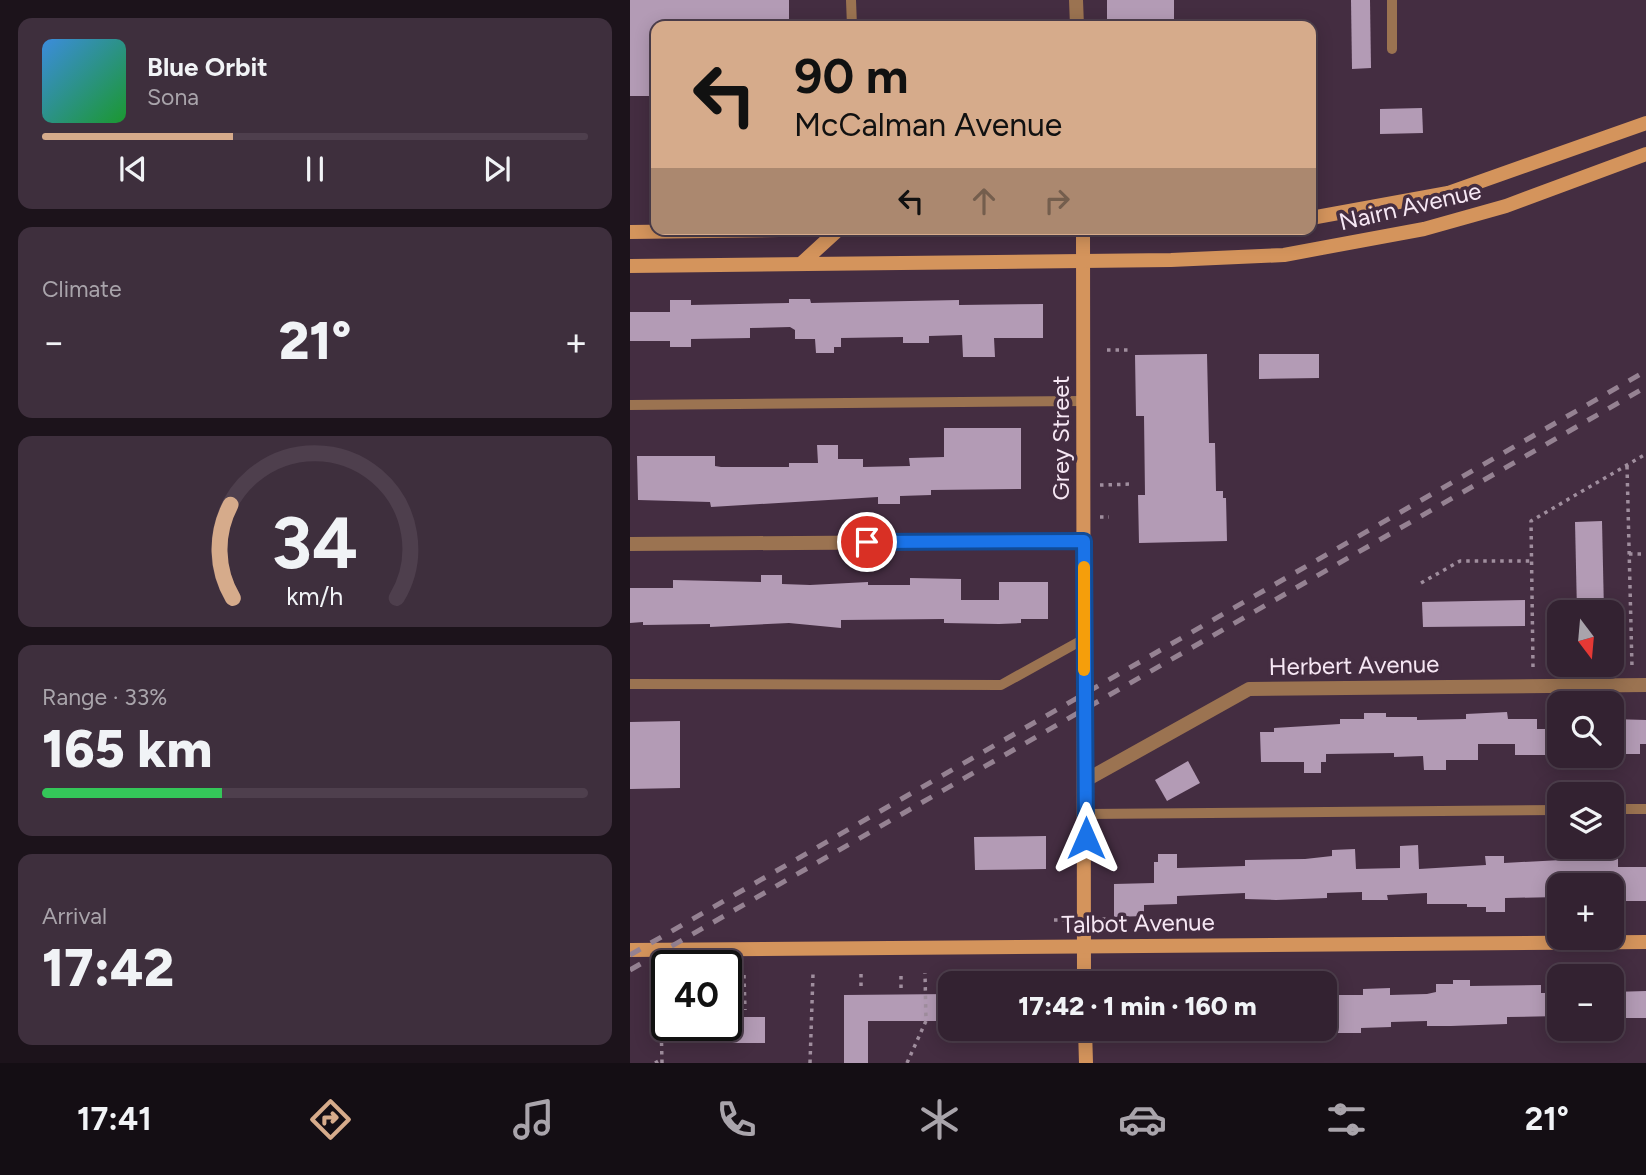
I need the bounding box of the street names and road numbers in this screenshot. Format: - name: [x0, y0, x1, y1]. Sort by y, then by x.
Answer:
- street label: Nairn Avenue: [1336, 176, 1484, 236]
- street label: Grey Street: [1046, 376, 1075, 500]
- street label: Herbert Avenue: [1268, 649, 1440, 681]
- street label: Talbot Avenue: [1061, 907, 1215, 939]

